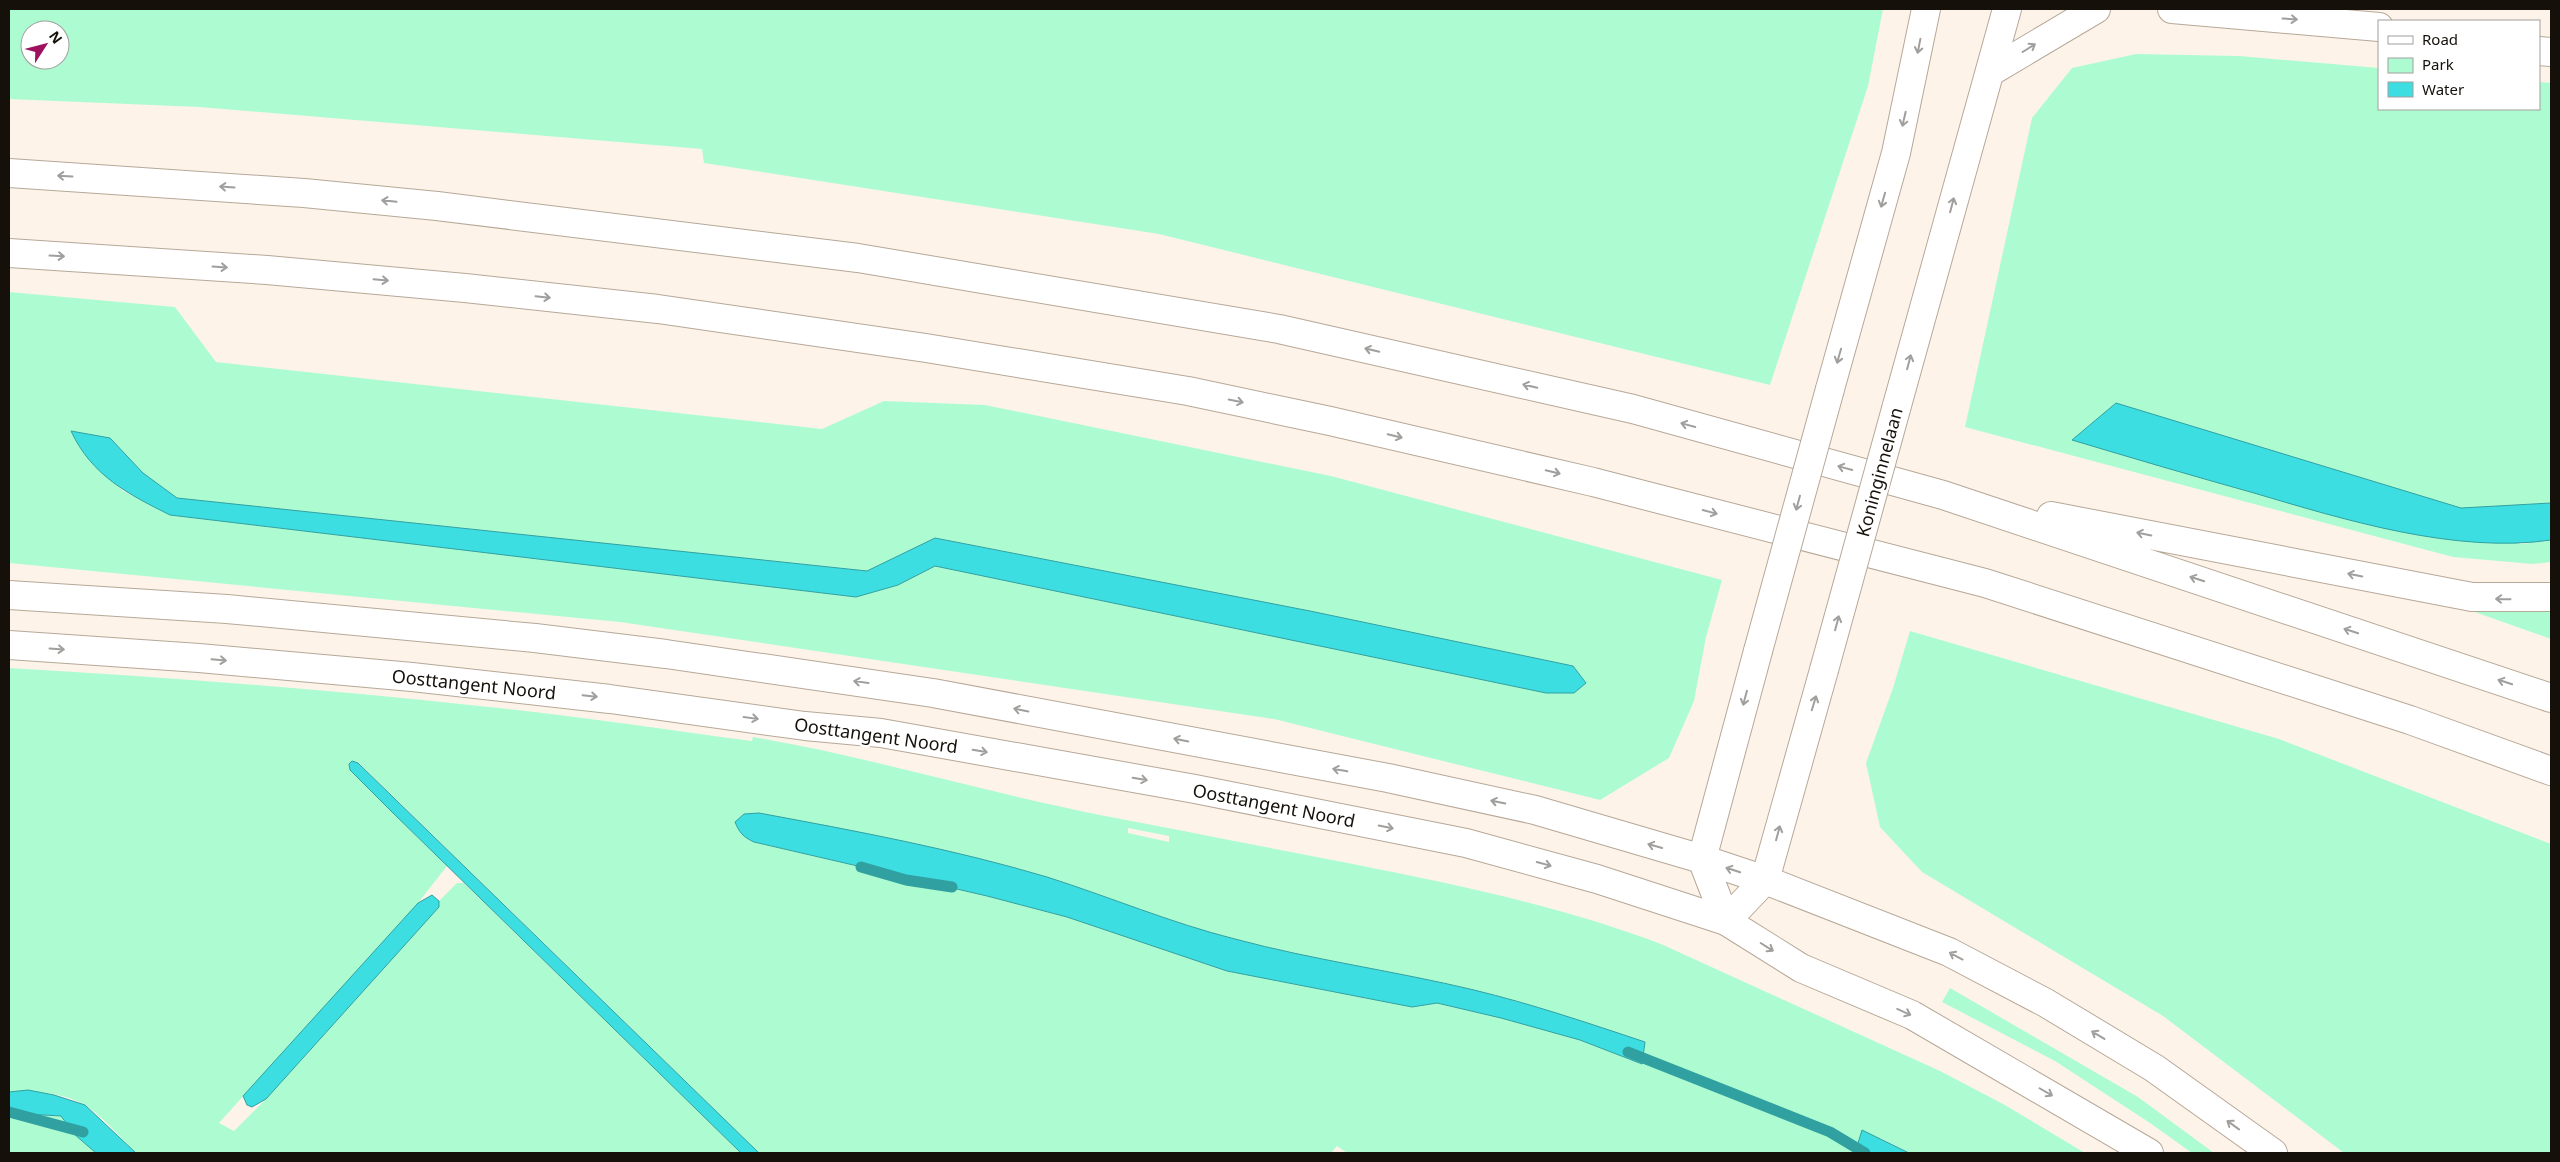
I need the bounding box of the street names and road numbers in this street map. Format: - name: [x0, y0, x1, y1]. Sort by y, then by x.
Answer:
- street label: Koninginnelaan: [1850, 405, 1908, 539]
- street label: Oosttangent Noord: [391, 663, 557, 705]
- street label: Oosttangent Noord: [793, 712, 959, 758]
- street label: Oosttangent Noord: [1191, 777, 1357, 833]

